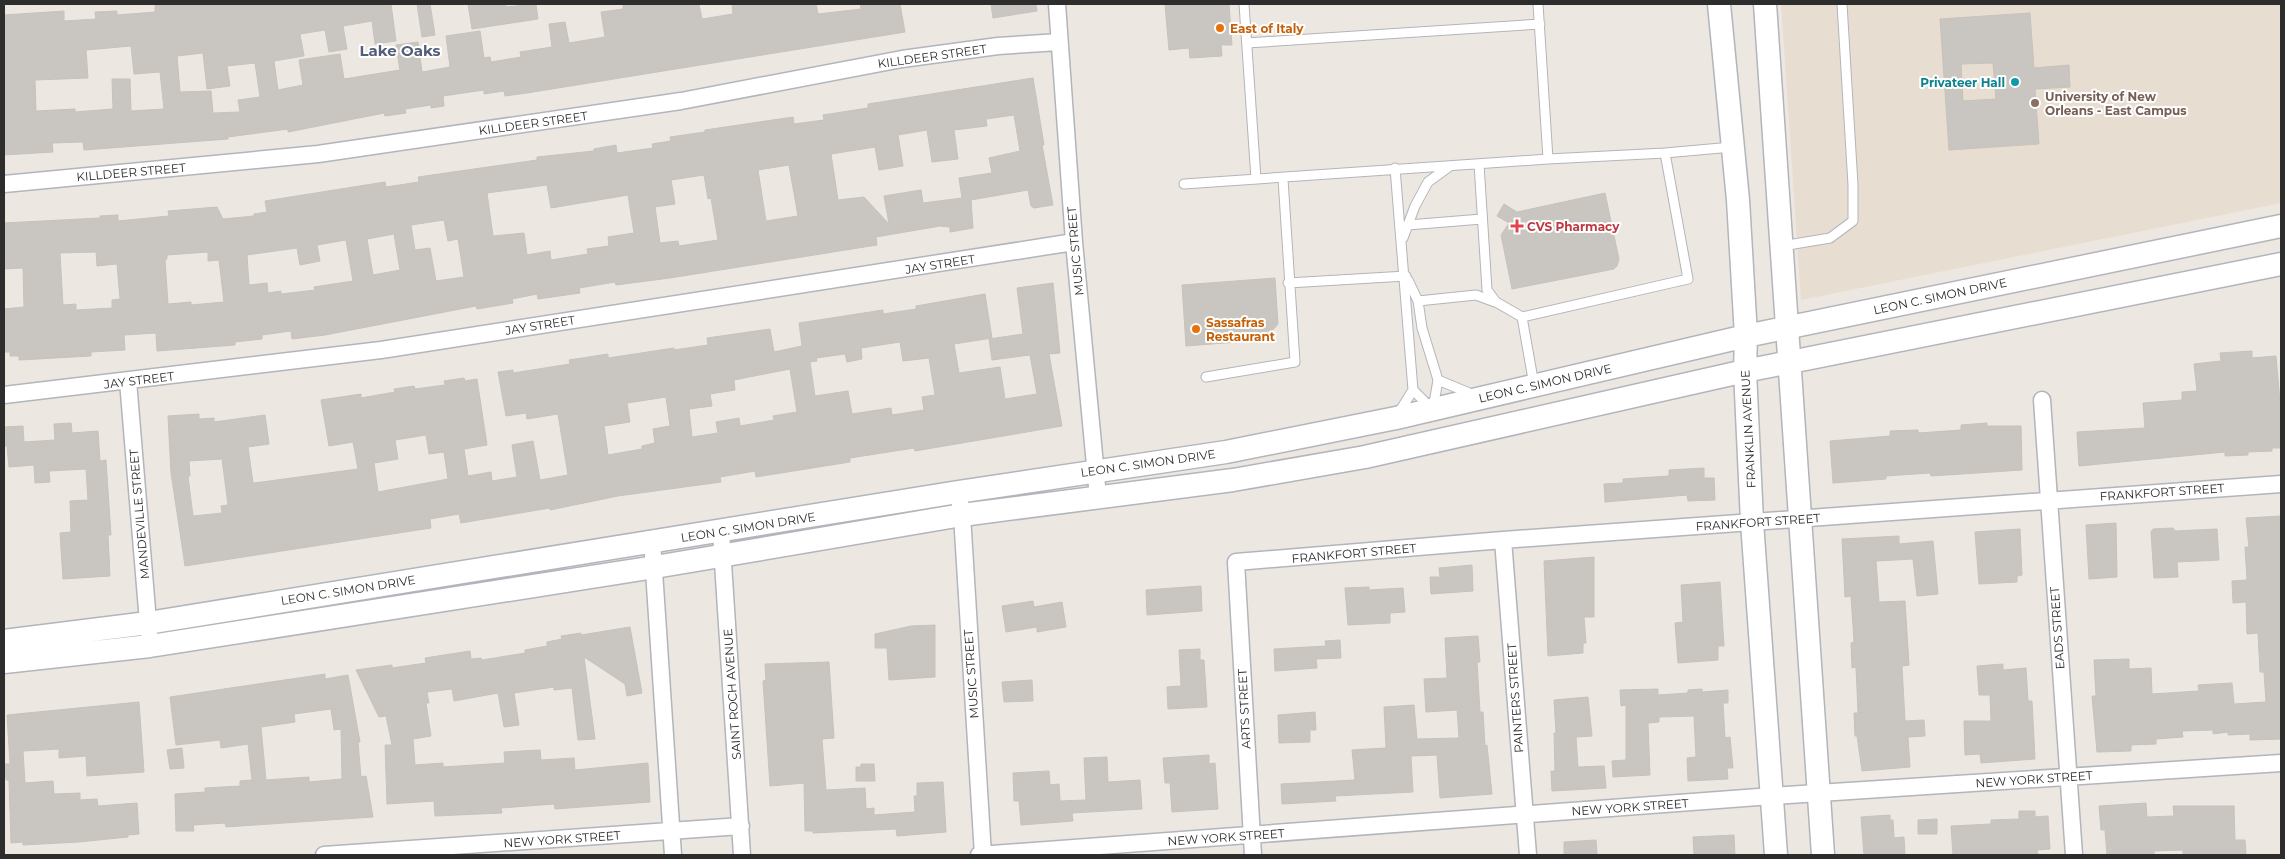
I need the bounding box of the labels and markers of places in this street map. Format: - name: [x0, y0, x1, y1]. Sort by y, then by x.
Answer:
- place label: East of Italy: [1230, 21, 1304, 36]
- marker: East of Italy: [1214, 22, 1226, 34]
- place label: Privateer Hall: [1920, 75, 2005, 90]
- marker: Privateer Hall: [2009, 76, 2021, 88]
- place label: University of New Orleans - East Campus: [2045, 89, 2187, 118]
- marker: University of New Orleans - East Campus: [2029, 97, 2041, 109]
- place label: CVS Pharmacy: [1527, 219, 1620, 234]
- marker: CVS Pharmacy: [1511, 220, 1523, 232]
- place label: Sassafras Restaurant: [1206, 315, 1276, 344]
- marker: Sassafras Restaurant: [1190, 323, 1202, 335]

